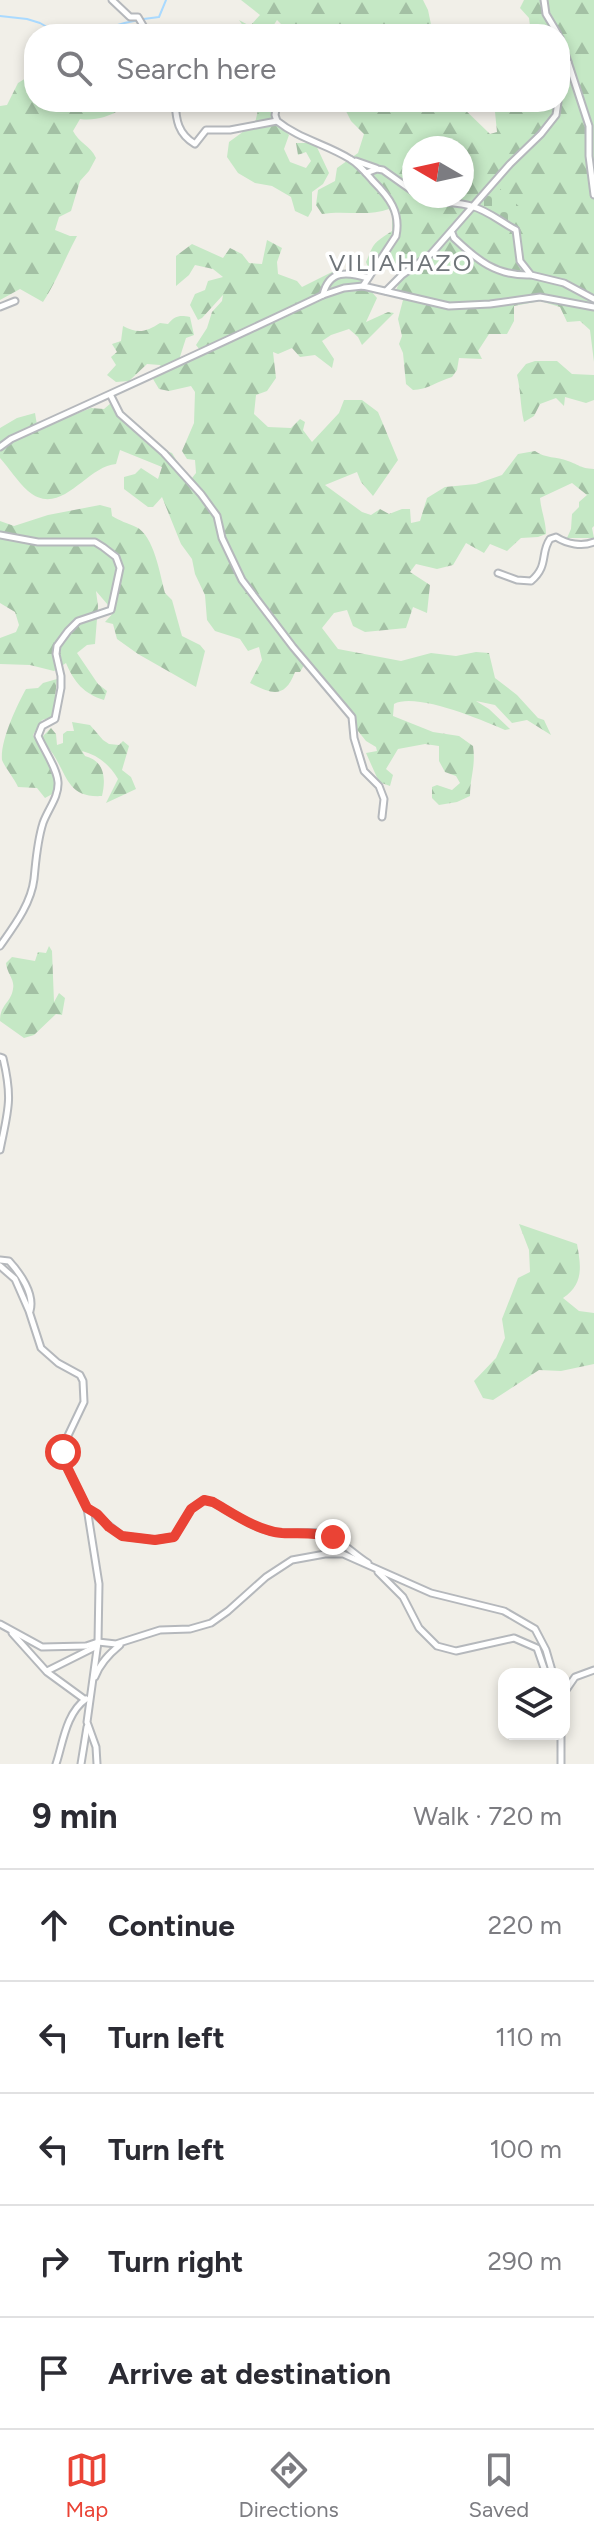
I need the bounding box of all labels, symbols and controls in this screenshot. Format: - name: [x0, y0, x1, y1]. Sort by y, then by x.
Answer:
- search box: [24, 24, 570, 112]
- icon: search: [52, 46, 96, 90]
- text: Search here: [116, 50, 276, 87]
- north arrow: [402, 136, 474, 208]
- district label: VILIAHAZO: [329, 248, 473, 277]
- route start: [45, 1434, 81, 1470]
- route end: [315, 1519, 351, 1555]
- map controls: [498, 1668, 570, 1740]
- button: layers: [498, 1668, 570, 1740]
- text: 9 min: [32, 1796, 118, 1837]
- text: Walk · 720 m: [413, 1800, 562, 1832]
- icon: ahead: [32, 1903, 76, 1947]
- text: Continue: [108, 1907, 235, 1944]
- text: 220 m: [488, 1909, 562, 1941]
- icon: left: [32, 2015, 76, 2059]
- text: Turn left: [108, 2019, 225, 2056]
- text: 110 m: [495, 2021, 562, 2053]
- icon: left: [32, 2127, 76, 2171]
- text: Turn left: [108, 2131, 225, 2168]
- text: 100 m: [489, 2133, 562, 2165]
- icon: right: [32, 2239, 76, 2283]
- text: Turn right: [108, 2243, 243, 2280]
- text: 290 m: [488, 2245, 562, 2277]
- icon: arrive: [32, 2351, 76, 2395]
- text: Arrive at destination: [108, 2355, 391, 2392]
- tab: Map: [65, 2448, 109, 2523]
- tab: Directions: [239, 2448, 339, 2523]
- tab: Saved: [468, 2448, 529, 2523]

